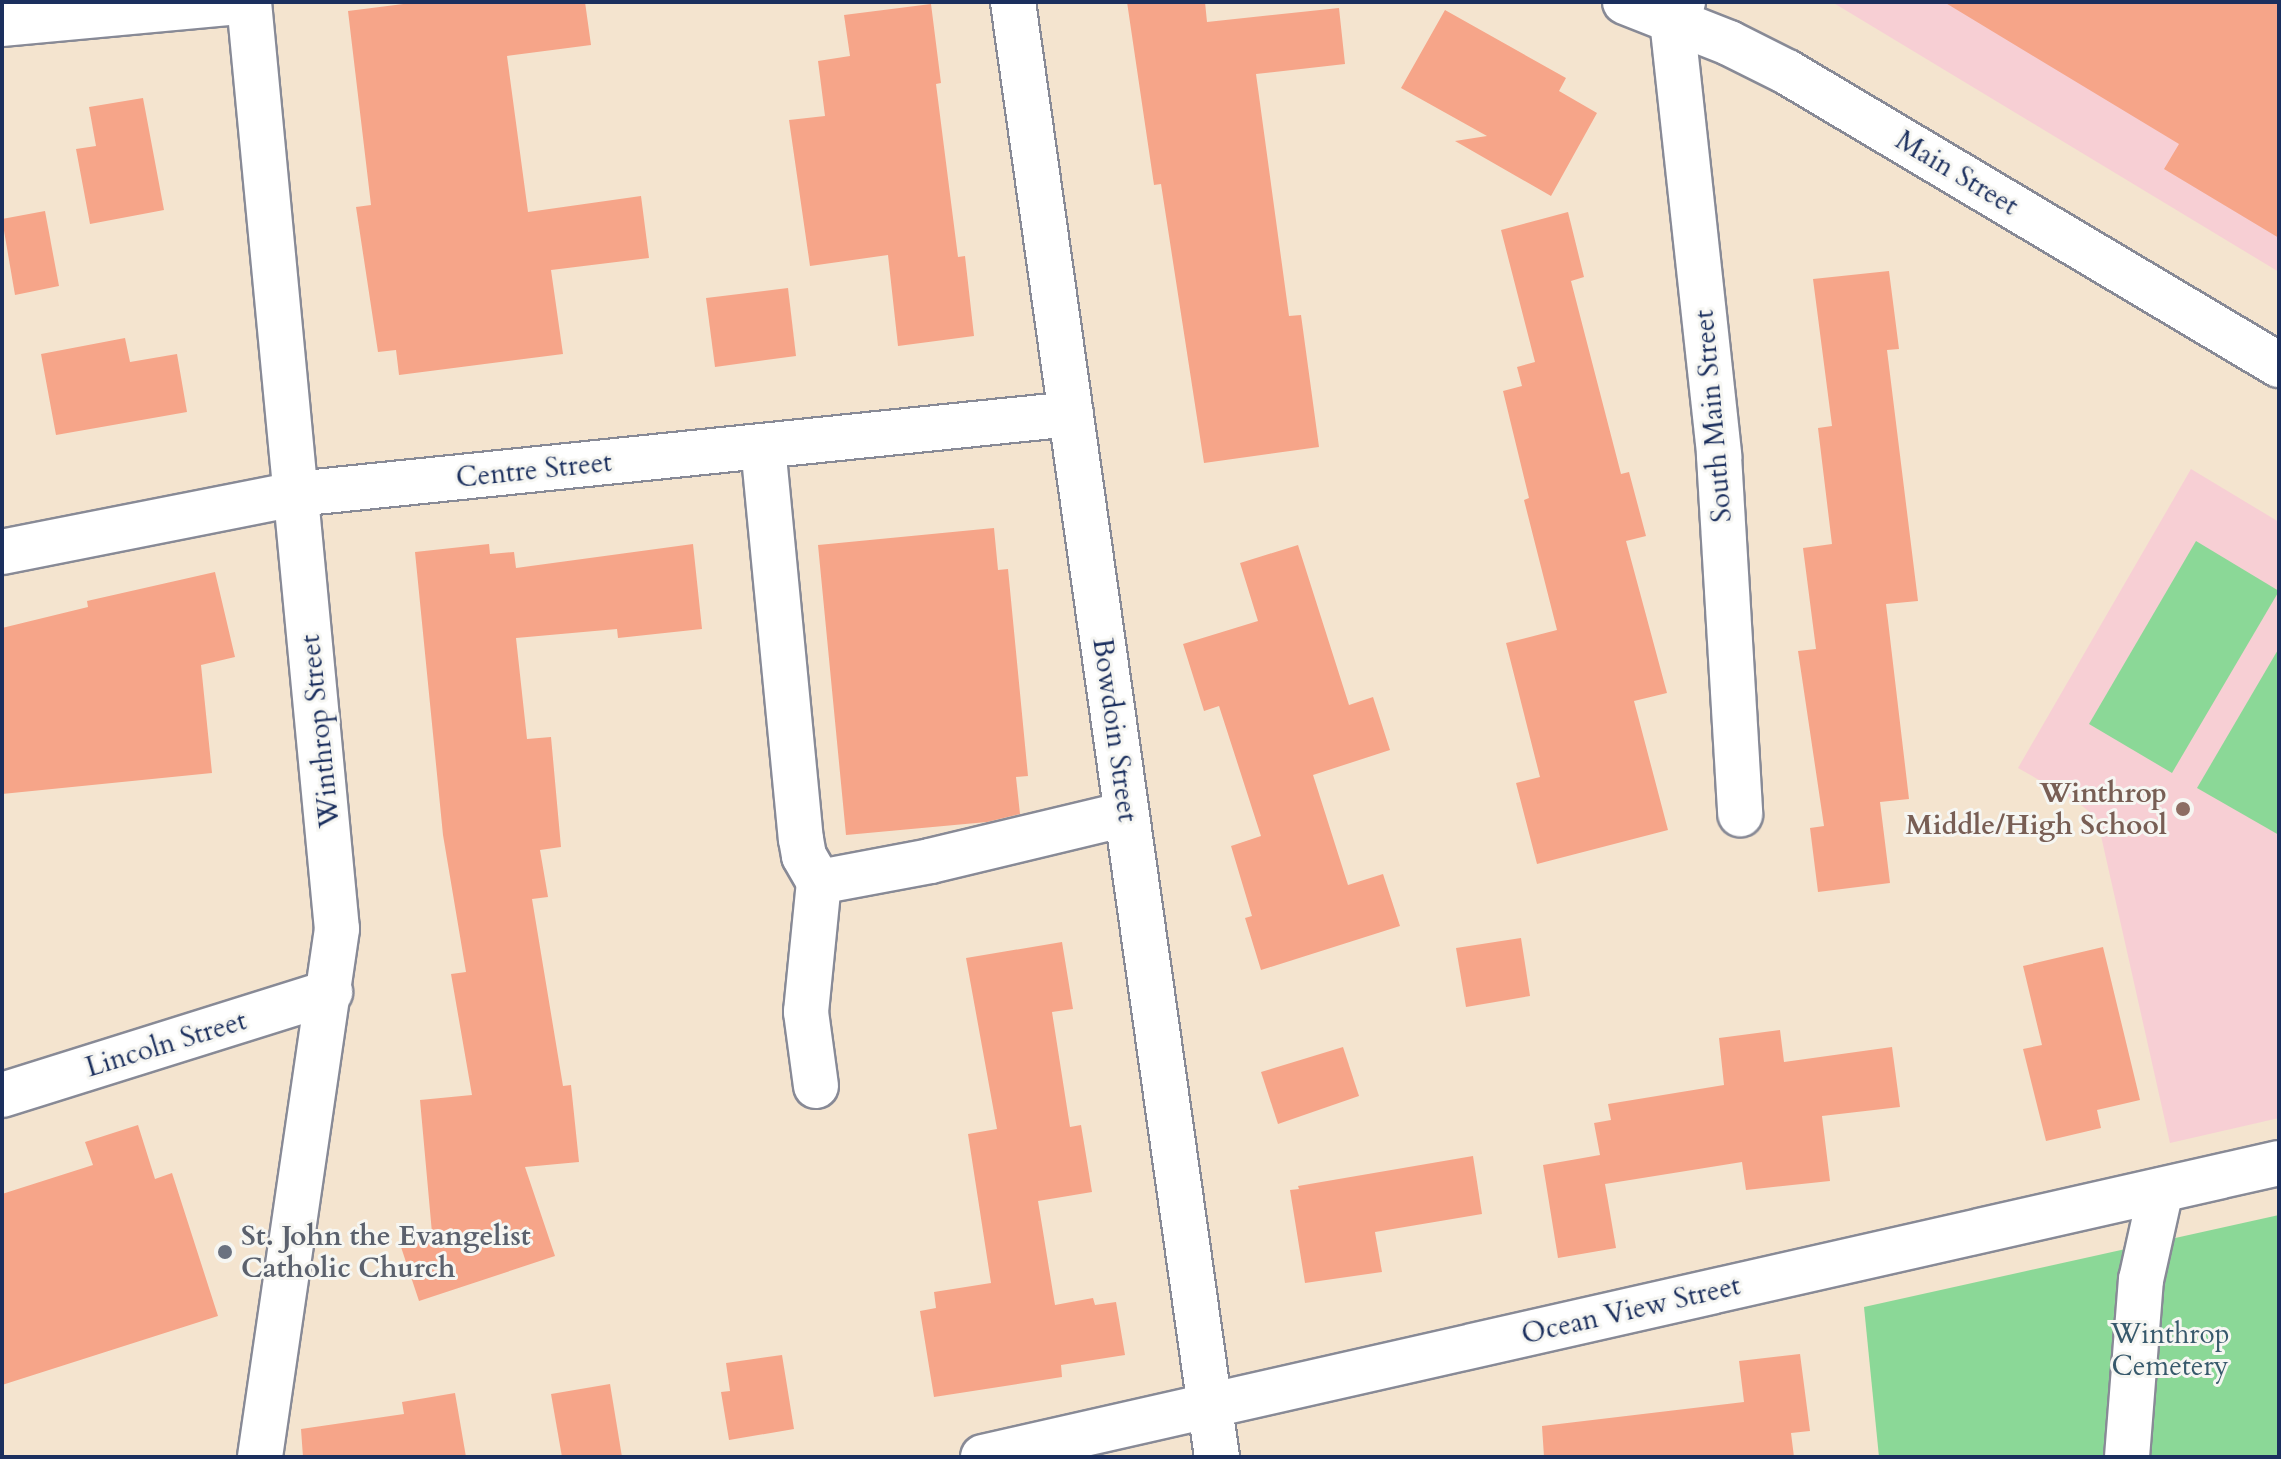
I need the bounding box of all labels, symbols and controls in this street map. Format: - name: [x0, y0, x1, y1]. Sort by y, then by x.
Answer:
- street label: Main Street: [1890, 123, 2024, 223]
- street label: South Main Street: [1687, 308, 1739, 524]
- street label: Centre Street: [454, 445, 614, 495]
- street label: Winthrop Street: [293, 633, 347, 829]
- street label: Bowdoin Street: [1085, 636, 1145, 824]
- place label: Winthrop Middle/High School: [1905, 776, 2167, 842]
- marker: Winthrop Middle/High School: [2174, 800, 2192, 818]
- street label: Lincoln Street: [81, 1004, 251, 1084]
- place label: St. John the Evangelist Catholic Church: [241, 1219, 531, 1285]
- marker: St. John the Evangelist Catholic Church: [216, 1243, 234, 1261]
- street label: Ocean View Street: [1518, 1268, 1744, 1352]
- park label: Winthrop Cemetery: [2110, 1317, 2230, 1383]

